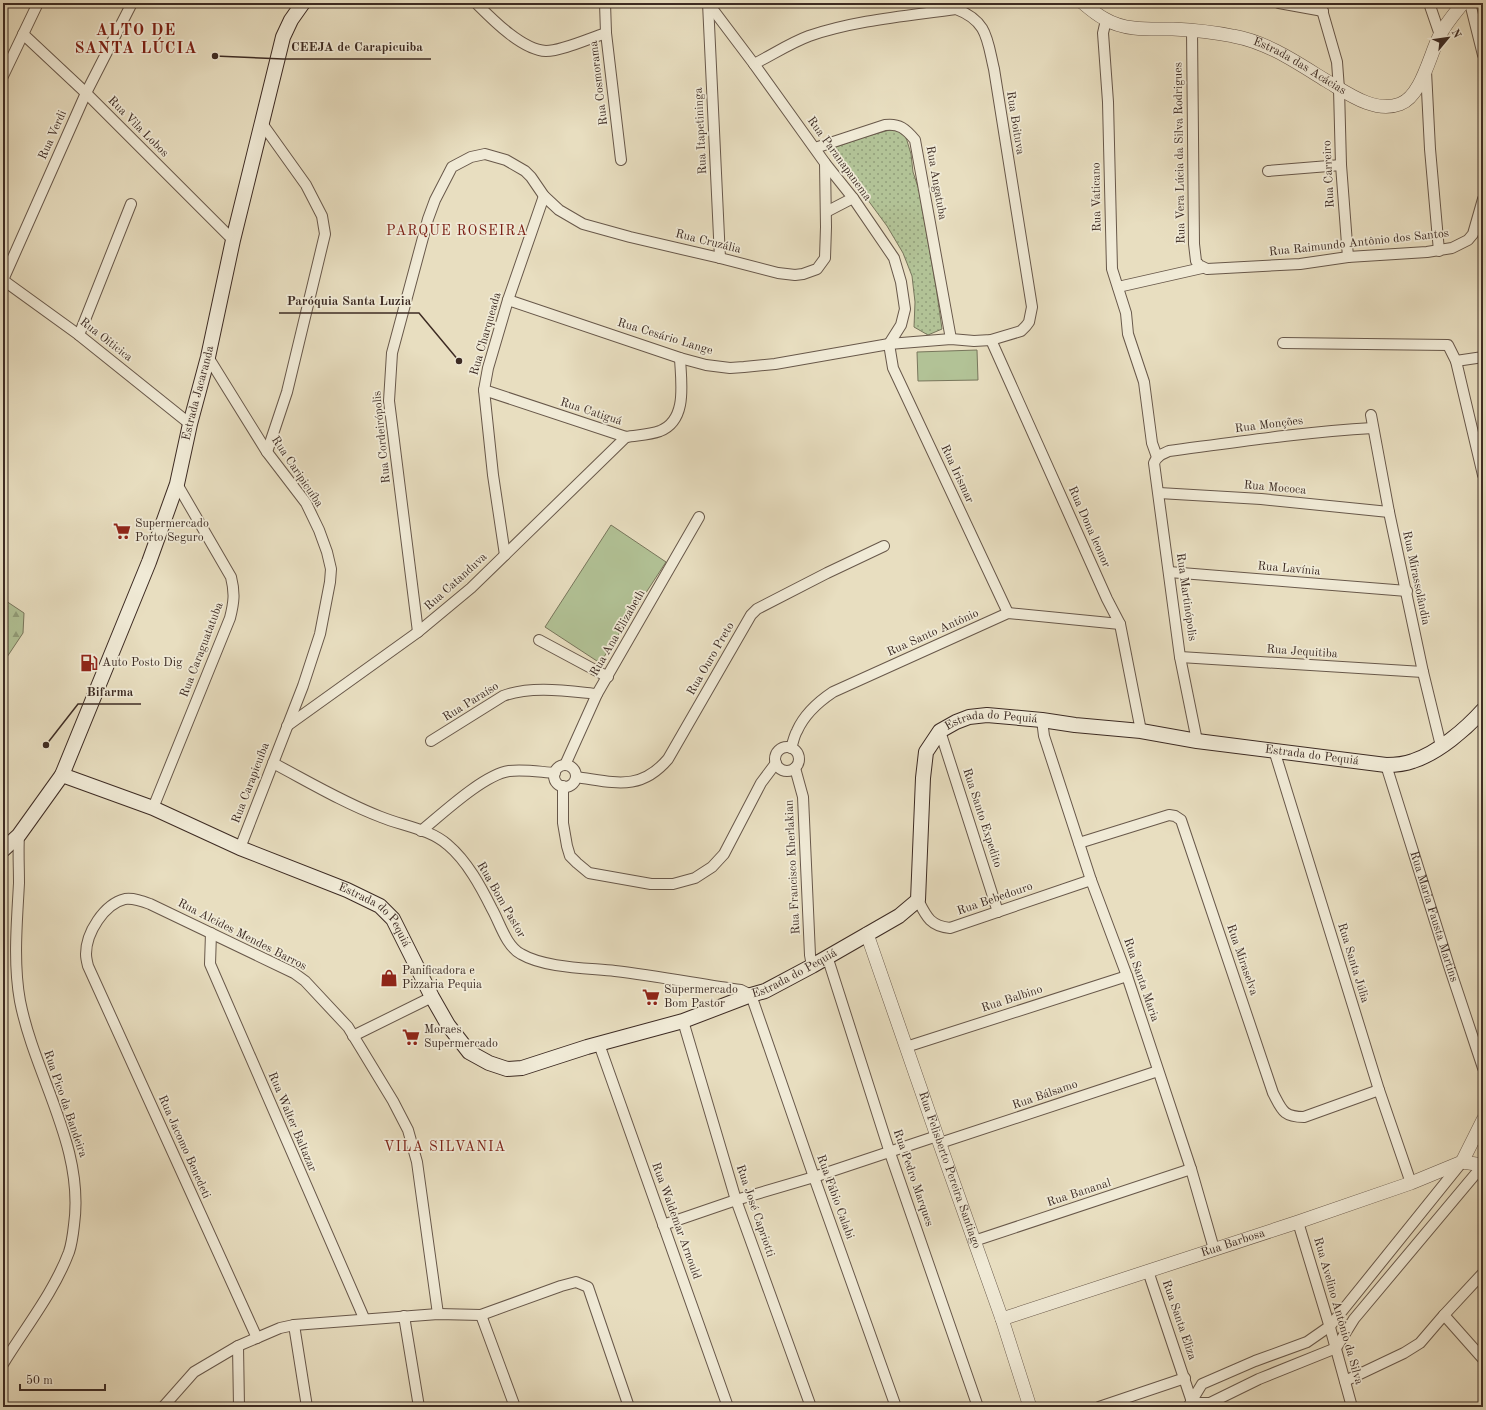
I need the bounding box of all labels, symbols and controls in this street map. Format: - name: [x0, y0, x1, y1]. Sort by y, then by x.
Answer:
- north arrow: [1428, 18, 1468, 58]
- district label: ALTO DE SANTA LÚCIA: [75, 23, 197, 57]
- text: N: [1449, 28, 1463, 41]
- callout: CEEJA de Carapicuiba: [283, 34, 431, 59]
- street label: Estrada das Acácias: [1251, 36, 1348, 97]
- street label: Rua Cosmorama: [588, 40, 610, 126]
- text: CEEJA de Carapicuiba: [291, 41, 423, 54]
- street label: Rua Vera Lúcia da Silva Rodrigues: [1172, 62, 1188, 244]
- street label: Rua Itapetininga: [693, 87, 709, 175]
- street label: Rua Boituva: [1004, 90, 1026, 156]
- street label: Rua Vila Lobos: [105, 94, 171, 160]
- street label: Rua Verdi: [37, 109, 69, 161]
- street label: Rua Paranapanema: [805, 115, 873, 203]
- street label: Rua Carreiro: [1321, 140, 1337, 208]
- street label: Rua Angatuba: [924, 145, 948, 221]
- street label: Rua Vaticano: [1090, 162, 1104, 232]
- district label: PARQUE ROSEIRA: [386, 224, 528, 238]
- street label: Rua Cruzália: [674, 228, 742, 256]
- street label: Rua Raimundo Antônio dos Santos: [1268, 228, 1450, 258]
- callout: Paróquia Santa Luzia: [279, 288, 419, 313]
- street label: Rua Charqueada: [468, 291, 504, 377]
- text: Paróquia Santa Luzia: [287, 295, 412, 308]
- street label: Rua Oiticica: [77, 316, 135, 364]
- street label: Rua Cesário Lange: [616, 317, 715, 357]
- street label: Estrada Jacaranda: [181, 345, 216, 442]
- street label: Rua Cordeirópolis: [371, 390, 393, 484]
- street label: Rua Catiguá: [558, 396, 624, 428]
- street label: Rua Monções: [1234, 415, 1304, 435]
- street label: Rua Caripicuíba: [269, 434, 325, 510]
- street label: Rua Irismar: [938, 443, 976, 505]
- street label: Rua Mococa: [1243, 479, 1307, 497]
- street label: Rua Dona leonor: [1066, 485, 1112, 569]
- place label: Supermercado Porto Seguro: [135, 518, 209, 544]
- supermarket icon: Supermercado Porto Seguro: [112, 521, 132, 541]
- street label: Rua Mirassolândia: [1400, 530, 1432, 626]
- street label: Rua Catanduva: [422, 551, 490, 613]
- street label: Rua Martinópolis: [1174, 552, 1198, 642]
- street label: Rua Lavínia: [1257, 560, 1321, 578]
- street label: Rua Ana Elizabeth: [588, 587, 648, 678]
- street label: Rua Caraguatatuba: [178, 601, 226, 699]
- street label: Rua Santo Antônio: [885, 607, 981, 659]
- street label: Rua Ouro Preto: [685, 620, 737, 698]
- street label: Rua Jequitiba: [1266, 644, 1338, 660]
- fuel station icon: Auto Posto Dig: [79, 653, 99, 673]
- place label: Auto Posto Dig: [102, 657, 183, 669]
- callout: Bifarma: [78, 679, 141, 704]
- street label: Rua Paraíso: [441, 680, 501, 724]
- text: Bifarma: [87, 686, 134, 699]
- street label: Estrada do Pequiá: [943, 709, 1038, 733]
- street label: Rua Carapicuíba: [230, 741, 272, 825]
- street label: Estrada do Pequiá: [1264, 744, 1359, 767]
- street label: Rua Santo Expedito: [960, 767, 1004, 869]
- street label: Rua Francisco Kherlakian: [783, 799, 803, 935]
- street label: Rua Maria Fausta Martins: [1407, 850, 1460, 984]
- street label: Rua Bom Pastor: [474, 860, 528, 940]
- street label: Rua Bebedouro: [956, 880, 1034, 918]
- street label: Estrada do Pequiá: [337, 881, 412, 949]
- street label: Rua Alcides Mendes Barros: [176, 897, 308, 973]
- street label: Rua Santa Júlia: [1335, 922, 1371, 1004]
- street label: Rua Miraselva: [1224, 923, 1260, 997]
- street label: Rua Santa Maria: [1121, 937, 1161, 1023]
- street label: Estrada do Pequiá: [750, 947, 839, 1000]
- place label: Panificadora e Pizzaria Pequia: [402, 965, 482, 991]
- shop icon: Panificadora e Pizzaria Pequia: [379, 968, 399, 988]
- street label: Rua Balbino: [980, 983, 1044, 1015]
- place label: Supermercado Bom Pastor: [664, 984, 738, 1010]
- supermarket icon: Supermercado Bom Pastor: [641, 987, 661, 1007]
- place label: Moraes Supermercado: [424, 1024, 498, 1050]
- supermarket icon: Moraes Supermercado: [401, 1027, 421, 1047]
- street label: Rua Pico da Bandeira: [41, 1049, 89, 1159]
- street label: Rua Walter Baltazar: [266, 1070, 318, 1174]
- street label: Rua Bálsamo: [1011, 1078, 1079, 1112]
- street label: Rua Felisberto Pereira Santiago: [916, 1090, 983, 1250]
- street label: Rua Jacomo Benedeti: [156, 1094, 212, 1200]
- street label: Rua Pedro Marques: [891, 1128, 935, 1228]
- district label: VILA SILVANIA: [384, 1140, 506, 1154]
- street label: Rua Fábio Calabi: [814, 1153, 856, 1241]
- street label: Rua Waldemar Arnould: [649, 1161, 703, 1281]
- street label: Rua José Capriotti: [734, 1163, 776, 1259]
- street label: Rua Bananal: [1045, 1177, 1113, 1209]
- street label: Rua Barbosa: [1199, 1227, 1267, 1259]
- street label: Rua Avelino Antônio da Silva: [1311, 1236, 1365, 1386]
- street label: Rua Santa Eliza: [1160, 1279, 1198, 1362]
- scale bar: [20, 1366, 105, 1392]
- text: 50 m: [26, 1374, 53, 1387]

